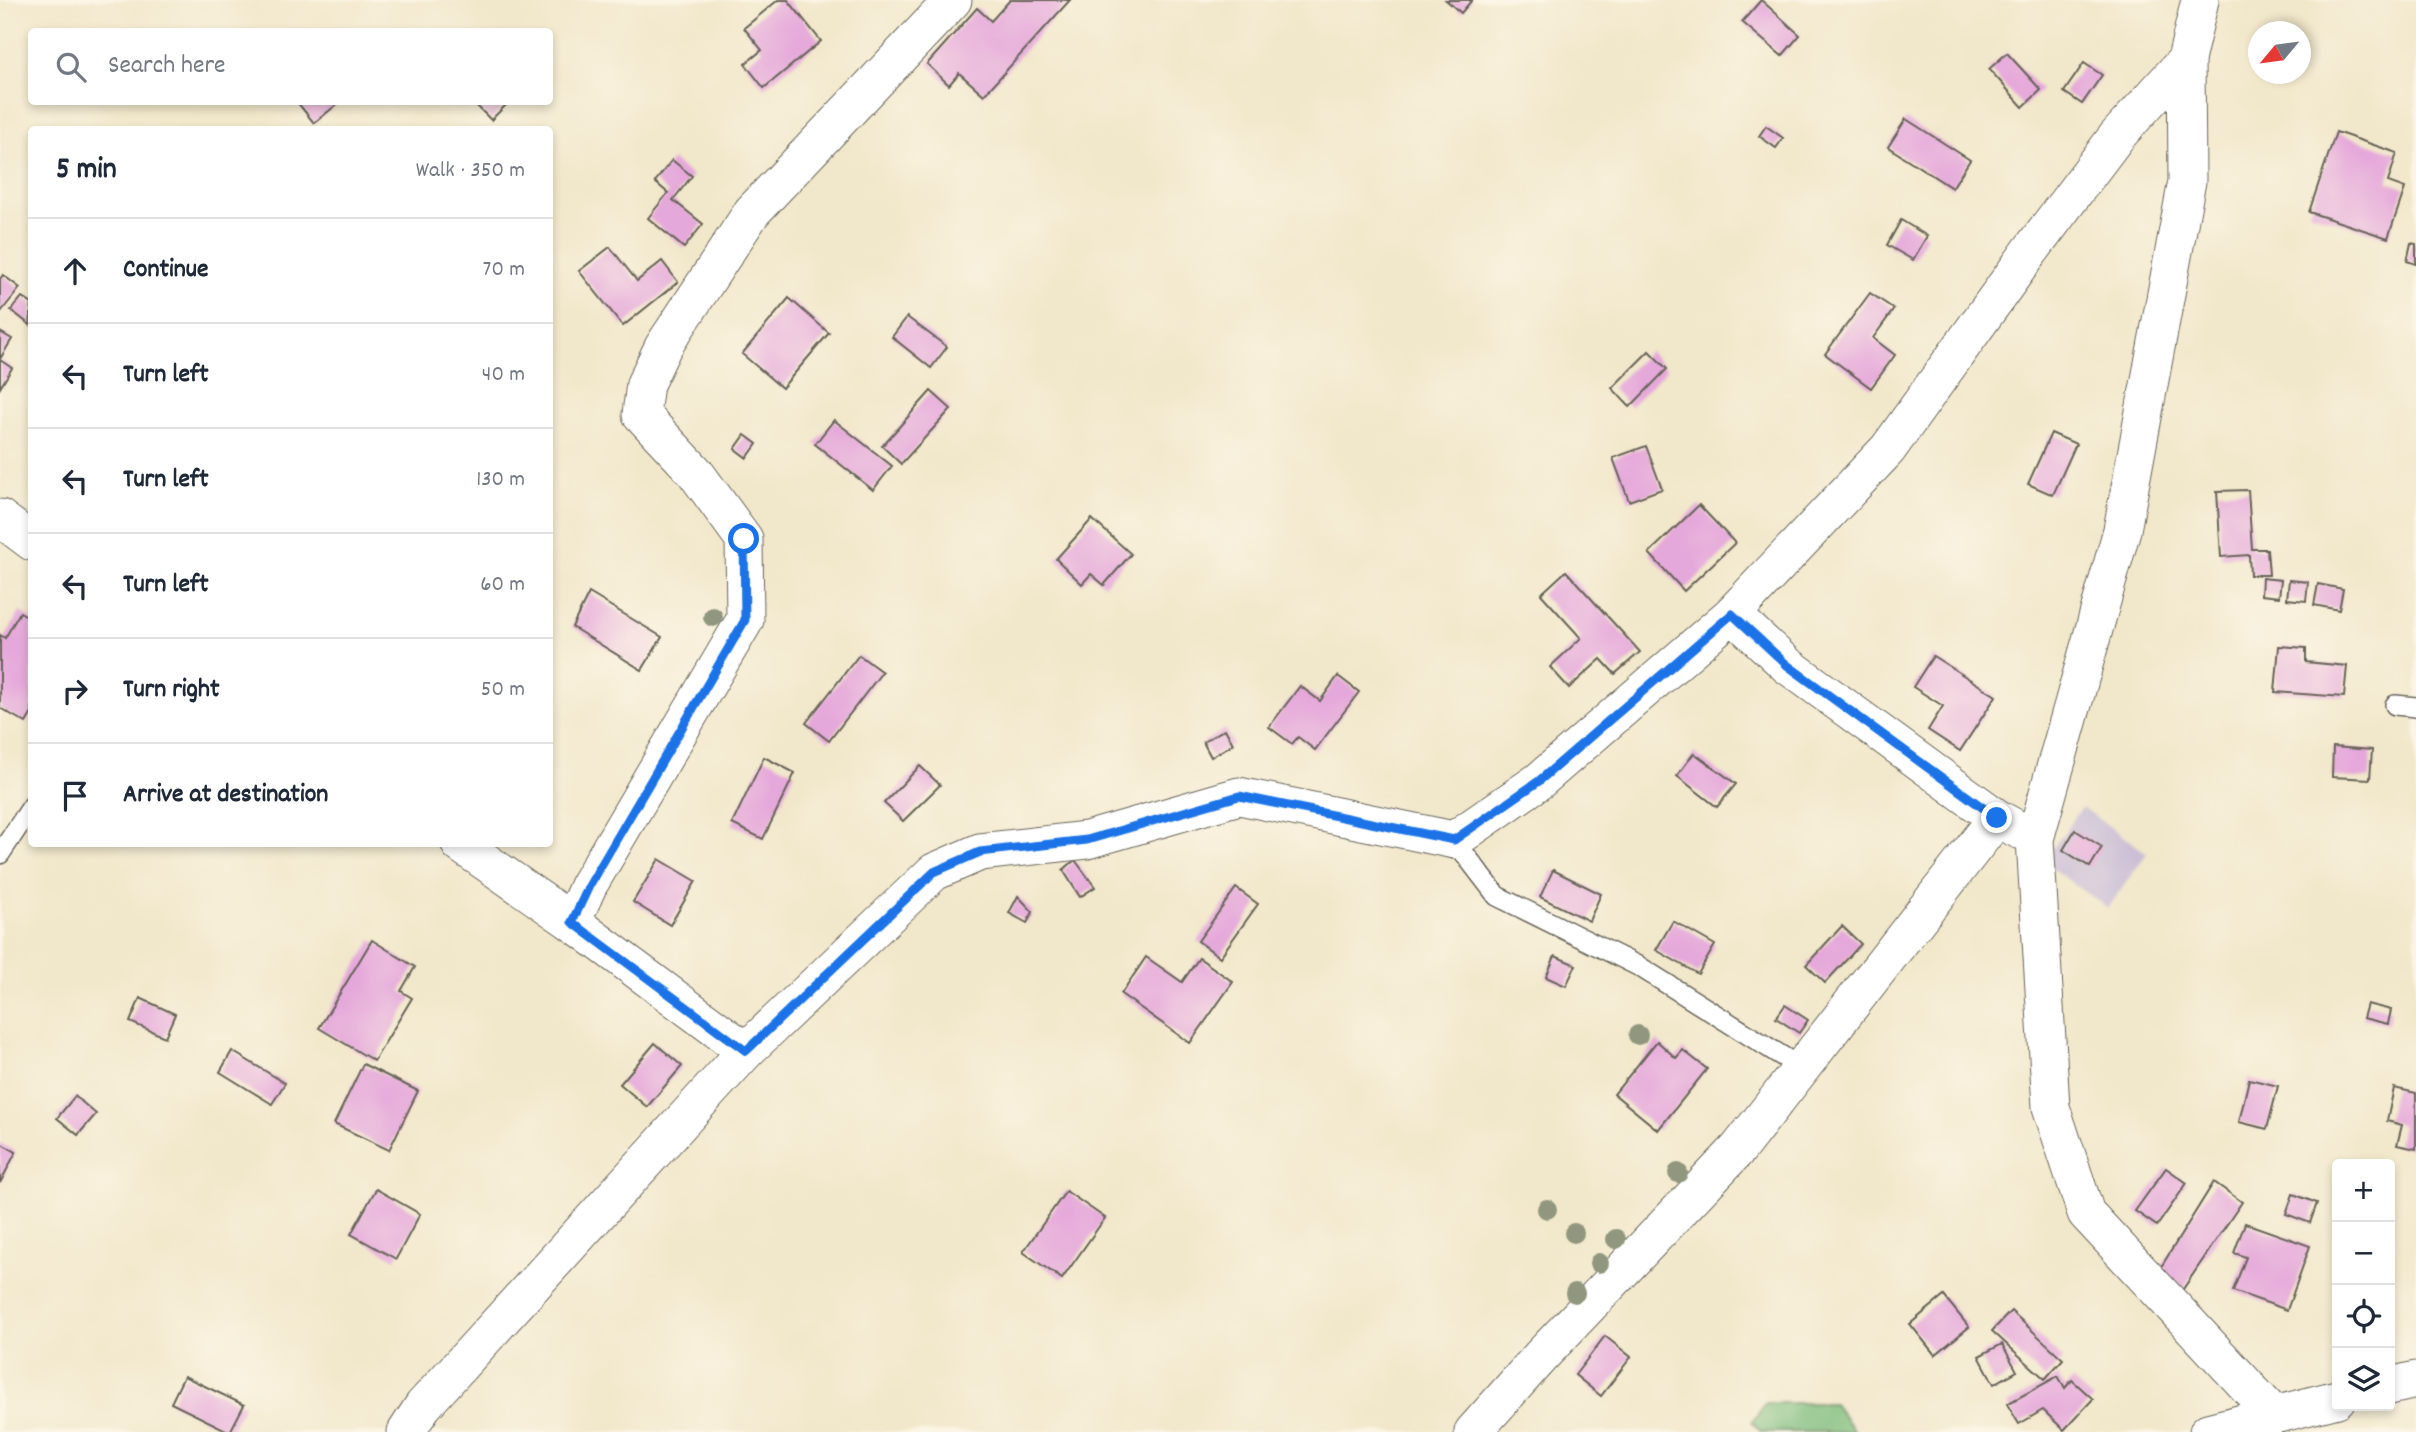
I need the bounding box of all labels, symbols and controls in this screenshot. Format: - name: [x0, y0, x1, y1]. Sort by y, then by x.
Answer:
- north arrow: [2248, 21, 2311, 84]
- search box: [28, 28, 553, 105]
- icon: search: [52, 48, 90, 86]
- text: Search here: [108, 48, 226, 85]
- text: 5 min: [56, 150, 117, 193]
- text: Walk · 350 m: [416, 155, 525, 188]
- icon: ahead: [56, 252, 94, 290]
- text: Continue: [123, 252, 208, 289]
- text: 70 m: [483, 254, 525, 287]
- icon: left: [56, 357, 94, 395]
- text: Turn left: [123, 357, 209, 394]
- text: 40 m: [482, 359, 525, 392]
- icon: left: [56, 462, 94, 500]
- text: Turn left: [123, 462, 209, 499]
- text: 130 m: [476, 464, 525, 497]
- route start: [728, 523, 759, 554]
- icon: left: [56, 567, 94, 605]
- text: Turn left: [123, 567, 209, 604]
- text: 60 m: [480, 569, 525, 602]
- icon: right: [56, 672, 94, 710]
- text: Turn right: [123, 672, 220, 709]
- text: 50 m: [481, 674, 525, 707]
- icon: arrive: [56, 777, 94, 815]
- text: Arrive at destination: [123, 777, 328, 814]
- route end: [1981, 802, 2012, 833]
- map controls: [2332, 1159, 2395, 1411]
- button: +: [2332, 1159, 2395, 1222]
- button: −: [2332, 1222, 2395, 1285]
- button: locate: [2332, 1285, 2395, 1348]
- button: layers: [2332, 1348, 2395, 1411]

